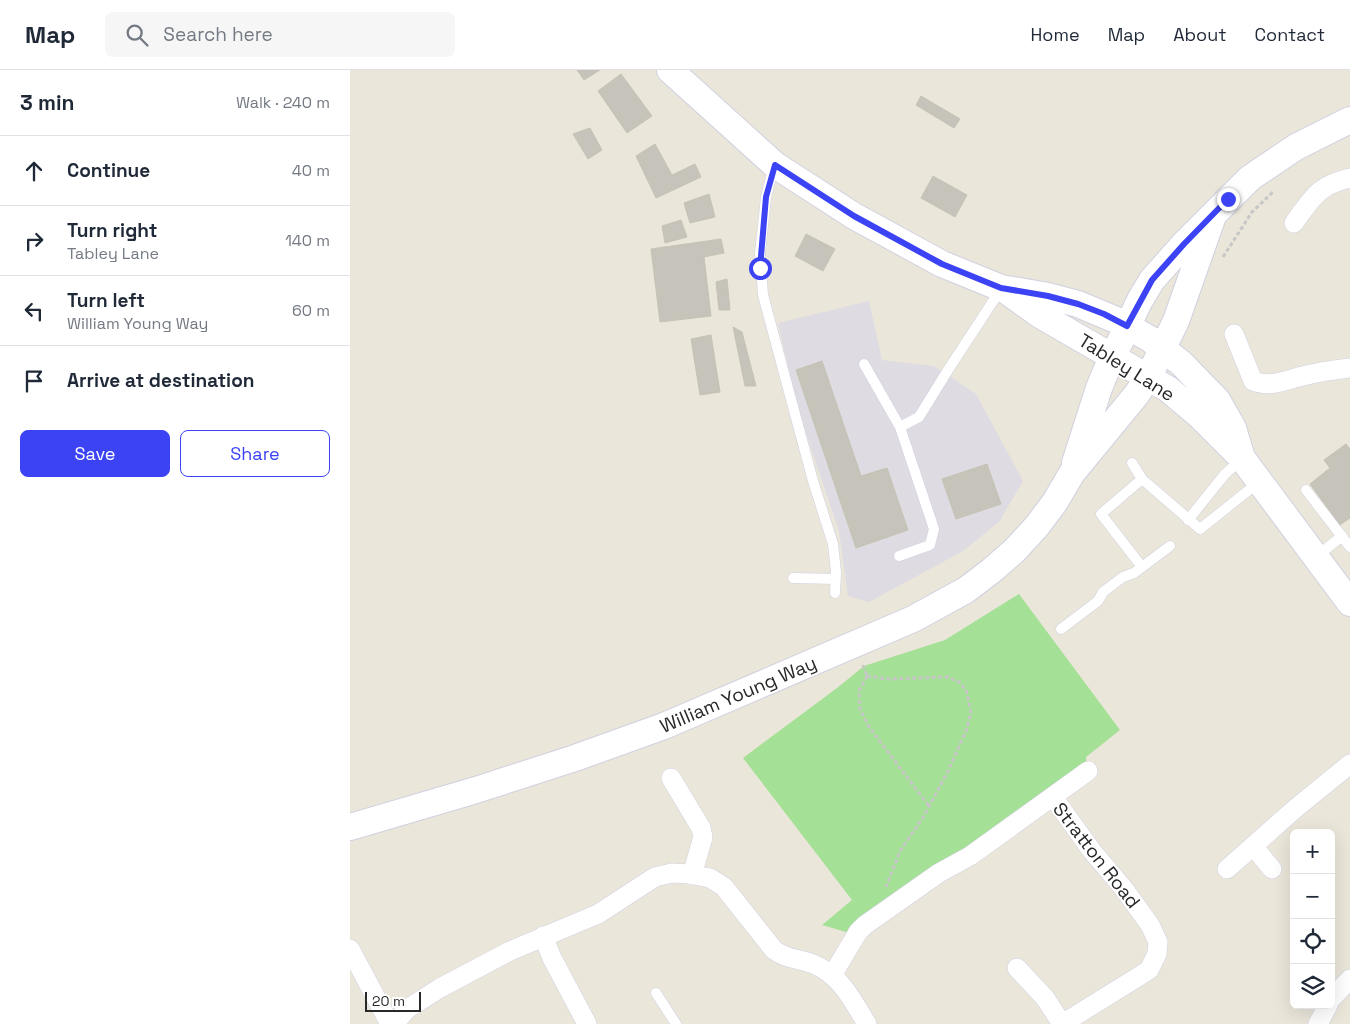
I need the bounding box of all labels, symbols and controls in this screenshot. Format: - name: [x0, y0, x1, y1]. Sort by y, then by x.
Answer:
- search box: [105, 12, 455, 57]
- text: Map: [25, 19, 75, 50]
- icon: search: [123, 21, 151, 49]
- text: Search here: [163, 22, 273, 47]
- text: Home: [1031, 23, 1080, 46]
- text: Map: [1108, 23, 1145, 46]
- text: About: [1173, 23, 1227, 46]
- text: Contact: [1255, 23, 1325, 46]
- text: 3 min: [20, 89, 75, 116]
- text: Walk · 240 m: [236, 92, 330, 113]
- icon: ahead: [20, 157, 48, 185]
- text: Continue: [67, 158, 150, 183]
- text: 40 m: [292, 160, 330, 181]
- route end: [1217, 188, 1240, 211]
- text: Turn right: [67, 218, 157, 243]
- icon: right: [20, 227, 48, 255]
- text: 140 m: [285, 230, 330, 251]
- text: Tabley Lane: [67, 243, 159, 264]
- route start: [749, 257, 772, 280]
- text: Turn left: [67, 288, 145, 313]
- icon: left: [20, 297, 48, 325]
- text: 60 m: [292, 300, 330, 321]
- text: William Young Way: [67, 313, 208, 334]
- street label: Tabley Lane: [1074, 328, 1180, 407]
- icon: arrive: [20, 367, 48, 395]
- text: Arrive at destination: [67, 368, 255, 393]
- button: Save: [20, 430, 170, 477]
- button: Share: [180, 430, 330, 477]
- street label: William Young Way: [656, 650, 820, 739]
- street label: Stratton Road: [1047, 797, 1146, 913]
- map controls: [1290, 829, 1335, 1009]
- button: +: [1290, 829, 1335, 874]
- button: −: [1290, 874, 1335, 919]
- button: locate: [1290, 919, 1335, 964]
- button: layers: [1290, 964, 1335, 1009]
- scale bar: [365, 989, 421, 1012]
- text: 20 m: [372, 992, 405, 1010]

